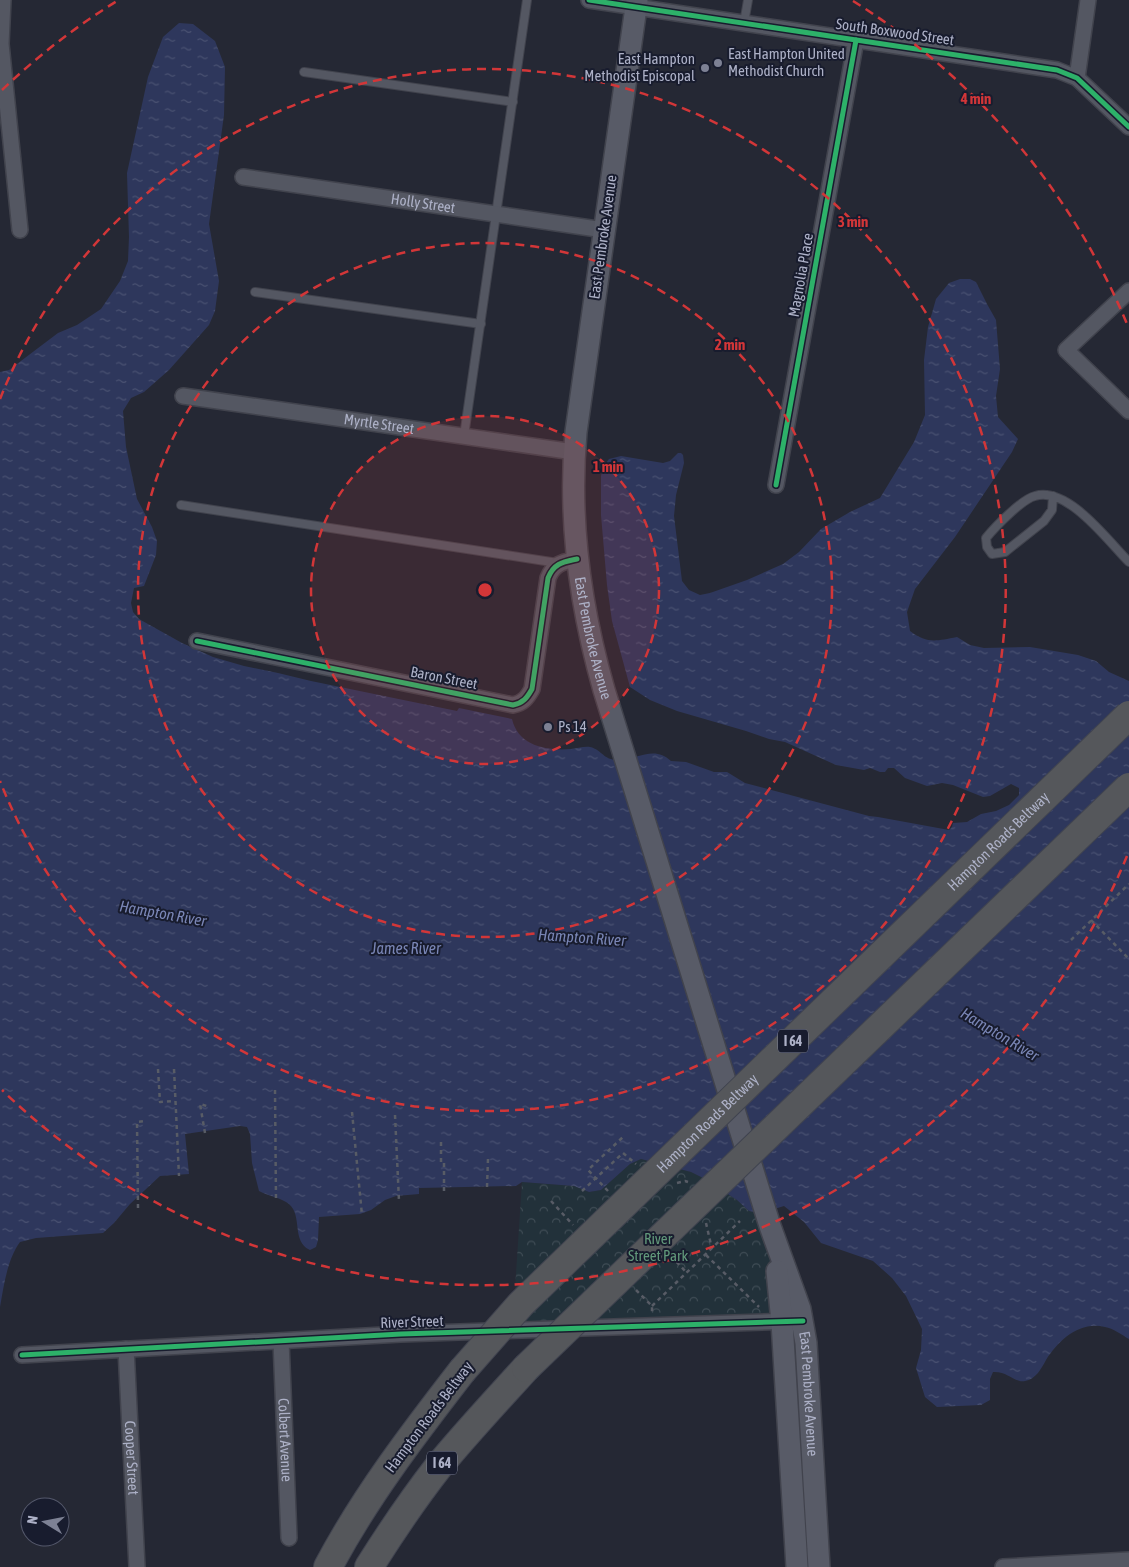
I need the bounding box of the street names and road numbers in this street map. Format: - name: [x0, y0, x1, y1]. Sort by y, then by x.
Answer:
- street label: South Boxwood Street: [835, 15, 955, 48]
- street label: East Pembroke Avenue: [585, 174, 620, 300]
- street label: Holly Street: [390, 190, 456, 216]
- street label: Magnolia Place: [785, 231, 816, 318]
- street label: Myrtle Street: [343, 410, 415, 437]
- street label: East Pembroke Avenue: [572, 575, 615, 701]
- street label: Baron Street: [409, 663, 479, 692]
- street label: Hampton Roads Beltway: [944, 788, 1052, 894]
- road number: I 64: [778, 1030, 808, 1052]
- street label: Hampton Roads Beltway: [653, 1070, 761, 1176]
- street label: River Street: [380, 1312, 444, 1331]
- street label: East Pembroke Avenue: [796, 1330, 822, 1457]
- street label: Hampton Roads Beltway: [381, 1358, 476, 1475]
- street label: Colbert Avenue: [275, 1398, 296, 1482]
- street label: Cooper Street: [122, 1420, 142, 1495]
- road number: I 64: [427, 1452, 457, 1475]

